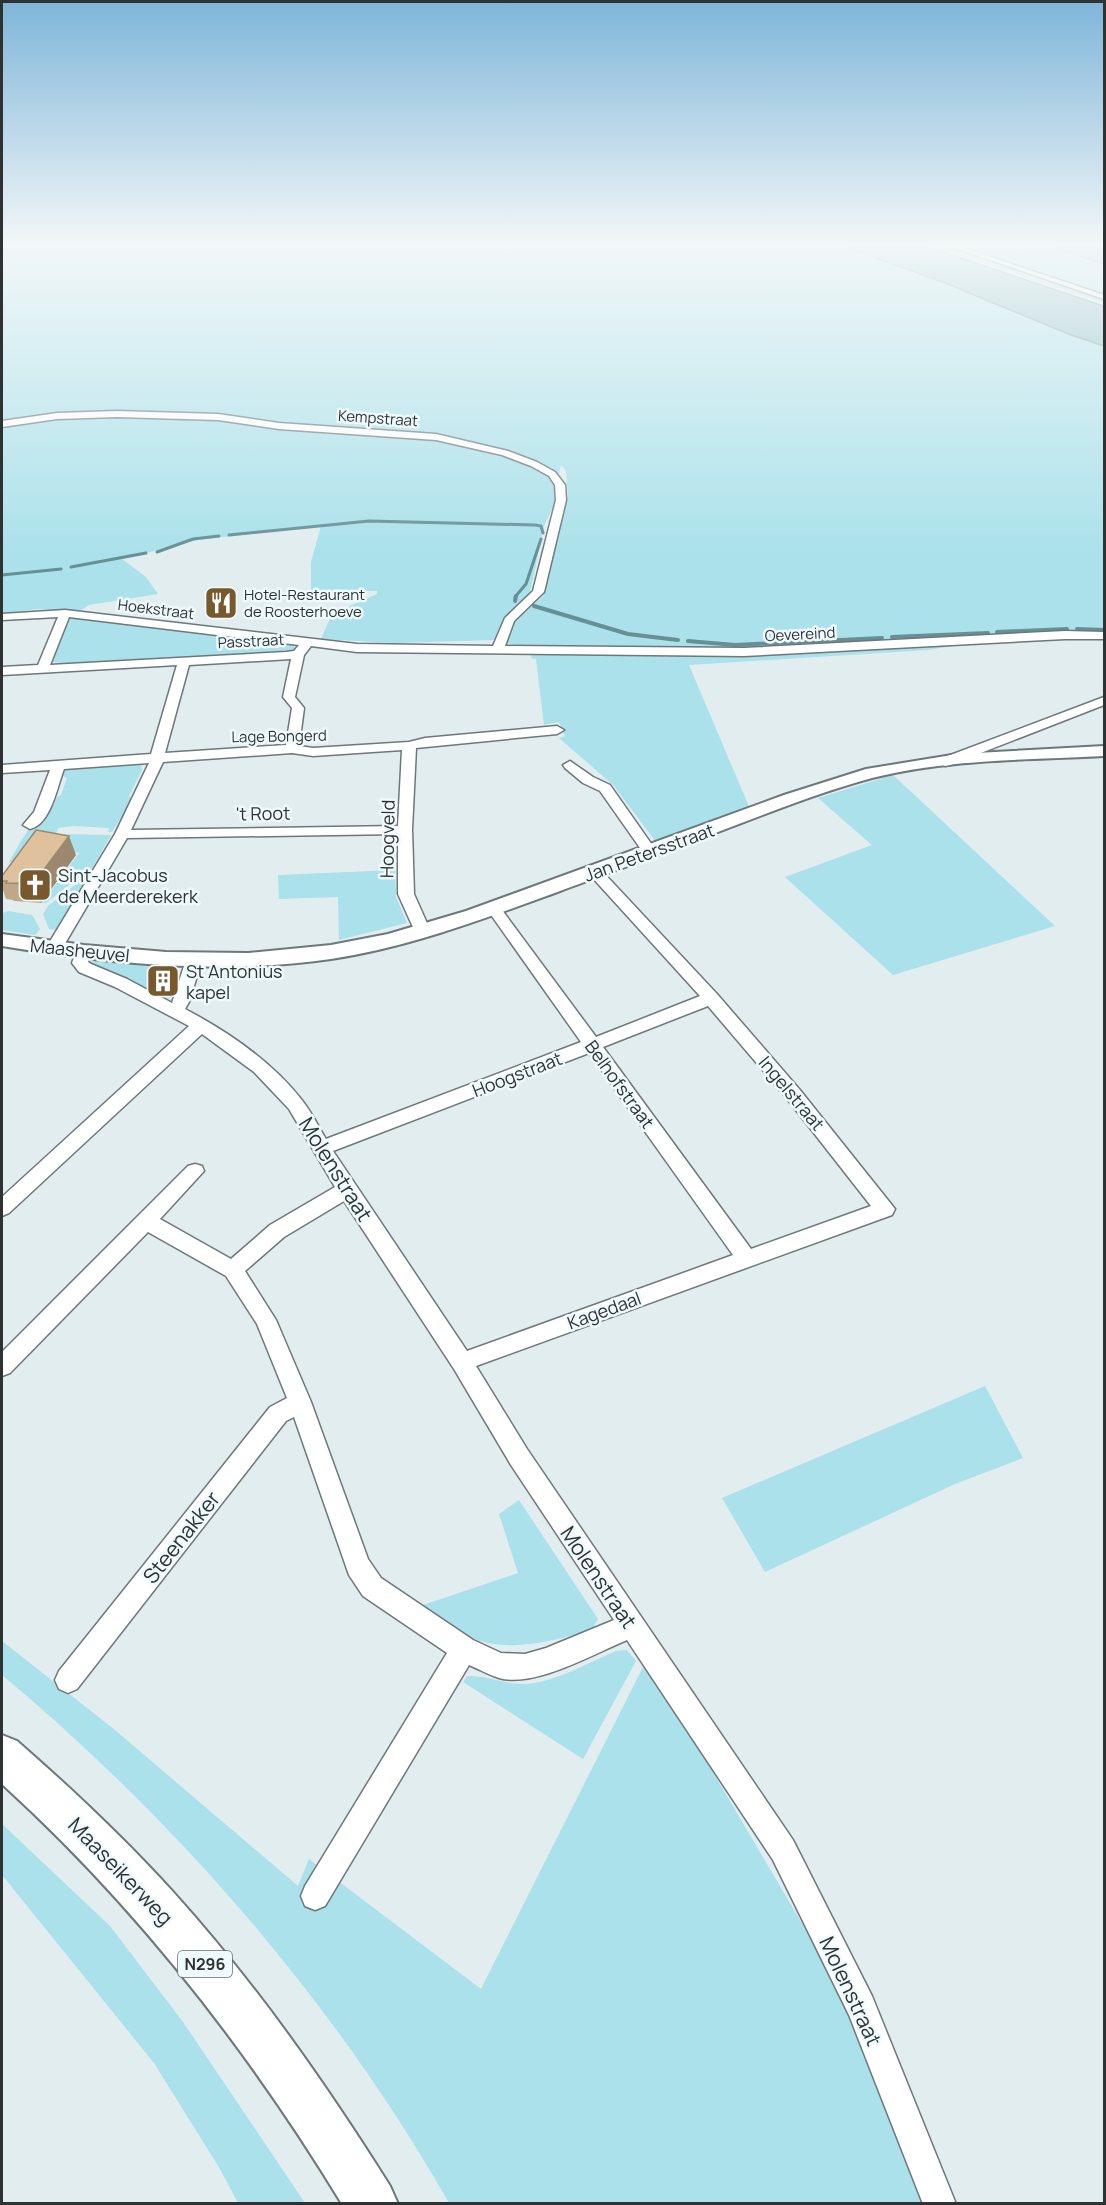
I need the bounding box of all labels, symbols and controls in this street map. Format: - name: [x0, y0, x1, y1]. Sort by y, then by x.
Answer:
- street label: Kempstraat: [337, 405, 419, 431]
- place label: Hotel-Restaurant de Roosterhoeve: [244, 584, 365, 622]
- restaurant icon: Hotel-Restaurant de Roosterhoeve: [203, 585, 239, 621]
- street label: Hoekstraat: [117, 594, 195, 624]
- street label: Oevereind: [764, 622, 836, 646]
- street label: Passtraat: [217, 629, 285, 653]
- street label: Lage Bongerd: [231, 725, 327, 747]
- street label: Hoogveld: [374, 800, 400, 878]
- street label: 't Root: [236, 801, 290, 825]
- street label: Jan Petersstraat: [581, 817, 717, 887]
- place label: Sint-Jacobus de Meerderekerk: [58, 863, 199, 908]
- church icon: Sint-Jacobus de Meerderekerk: [17, 867, 53, 903]
- street label: Maasheuvel: [29, 933, 131, 967]
- place label: St Antonius kapel: [186, 959, 283, 1004]
- building icon: St Antonius kapel: [145, 963, 181, 999]
- street label: Belhofstraat: [580, 1035, 660, 1133]
- street label: Hoogstraat: [469, 1046, 565, 1102]
- street label: Ingelstraat: [754, 1051, 830, 1135]
- street label: Molenstraat: [293, 1112, 379, 1226]
- street label: Kagedaal: [564, 1286, 644, 1334]
- street label: Steenakker: [136, 1485, 226, 1589]
- street label: Molenstraat: [554, 1520, 644, 1634]
- street label: Maaseikerweg: [62, 1811, 180, 1931]
- street label: Molenstraat: [813, 1932, 889, 2050]
- road number: N296: [178, 1951, 232, 1977]

